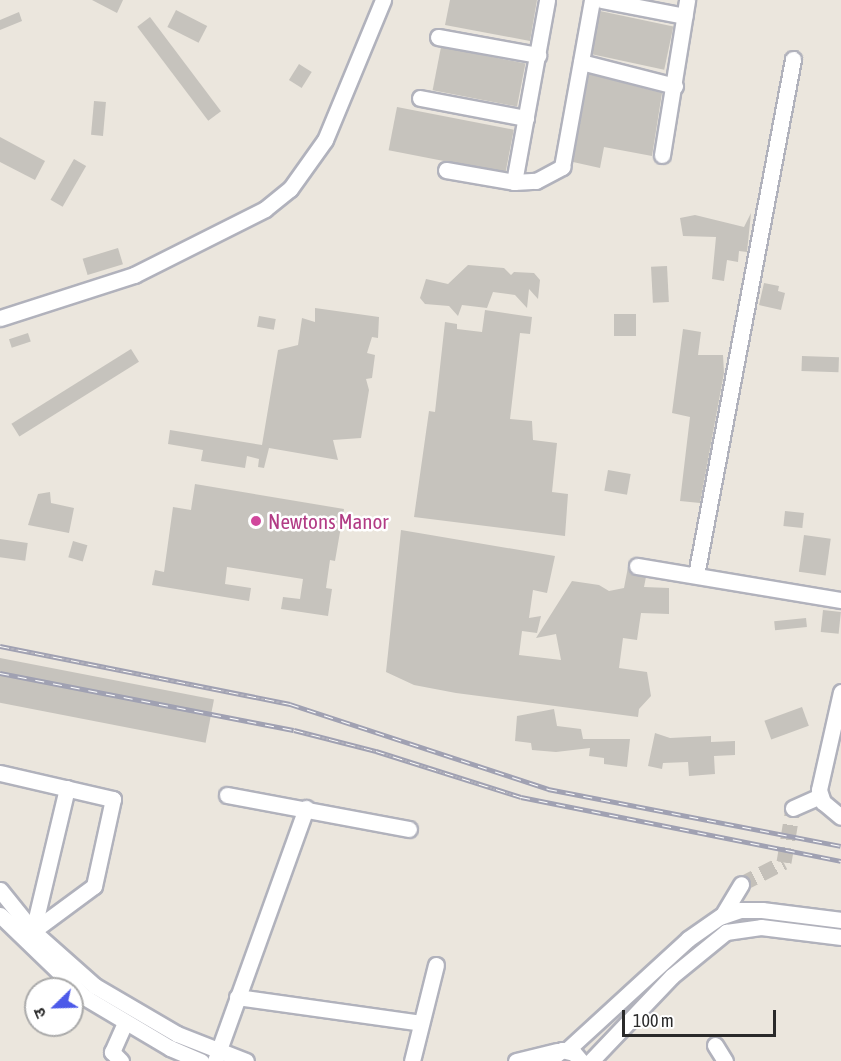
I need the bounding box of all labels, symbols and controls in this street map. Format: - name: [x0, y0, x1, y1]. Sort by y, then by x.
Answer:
- place label: Newtons Manor: [268, 508, 389, 534]
- marker: Newtons Manor: [249, 514, 263, 528]
- north arrow: [24, 977, 84, 1037]
- scale bar: [625, 998, 780, 1036]
- text: उ: [29, 1005, 49, 1021]
- text: 100 m: [633, 1010, 674, 1031]

